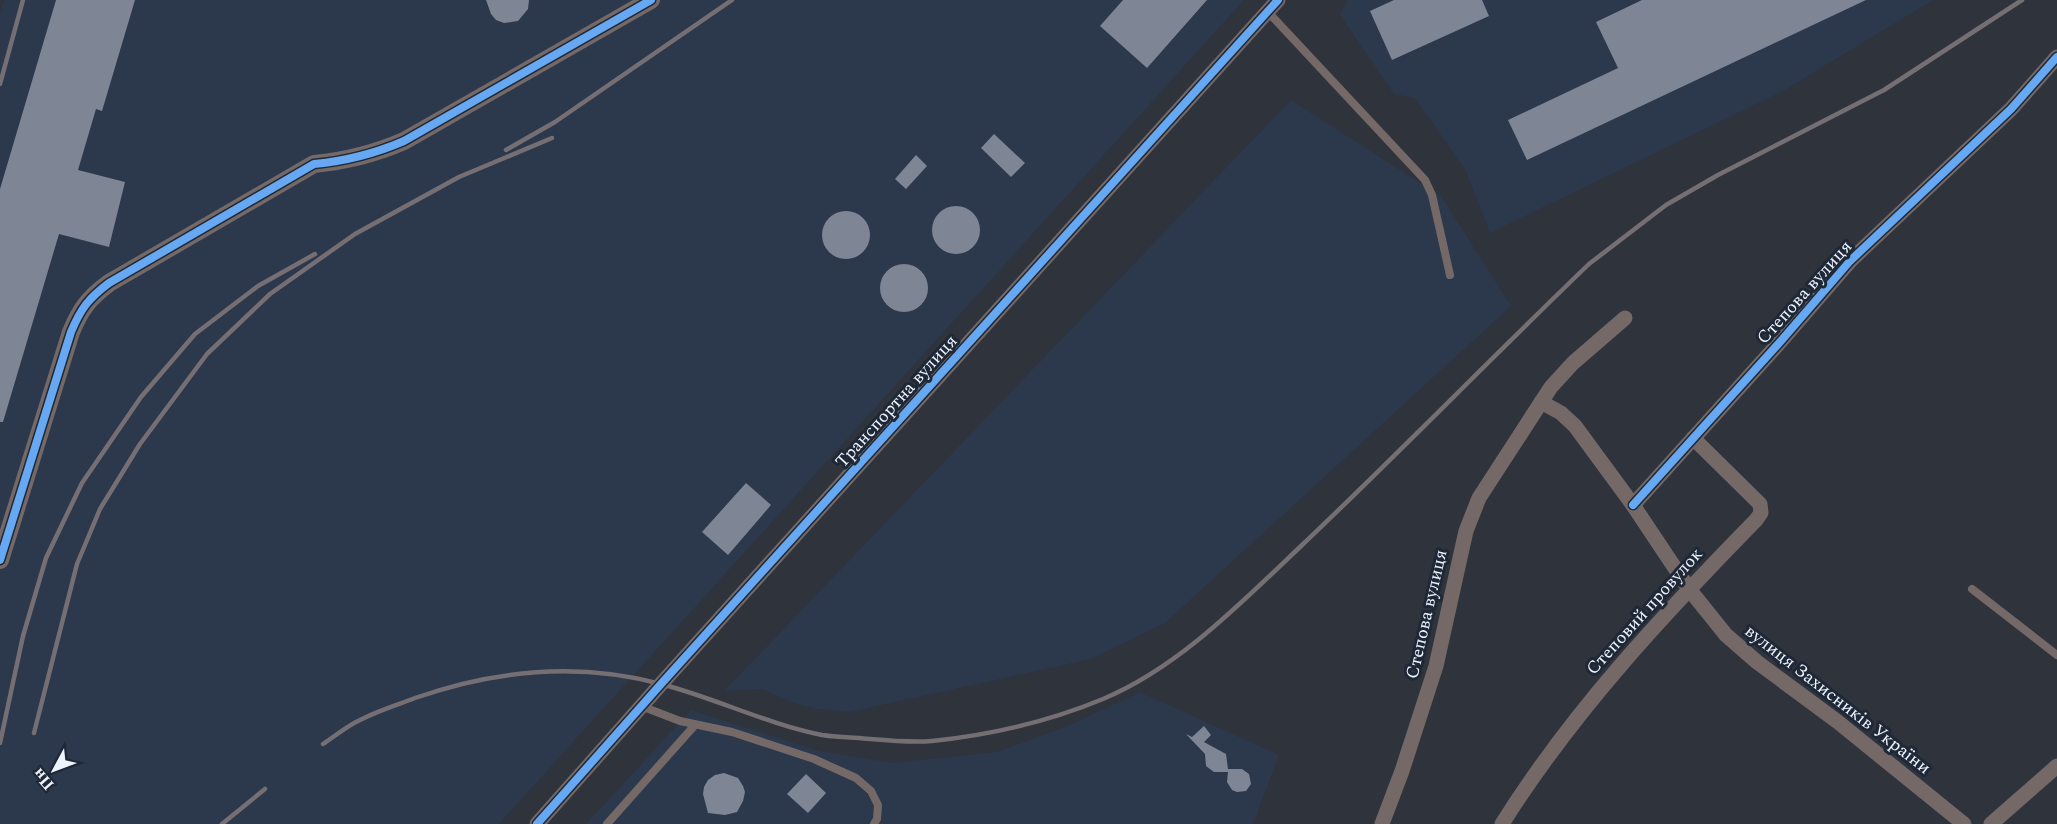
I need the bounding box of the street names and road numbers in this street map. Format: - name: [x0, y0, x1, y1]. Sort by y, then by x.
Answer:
- street label: Степова вулиця: [1750, 234, 1859, 350]
- street label: Транспортна вулиця: [829, 329, 964, 474]
- street label: Степовий провулок: [1580, 542, 1709, 681]
- street label: Степова вулиця: [1398, 547, 1454, 681]
- street label: вулиця Захисників України: [1739, 618, 1937, 781]

